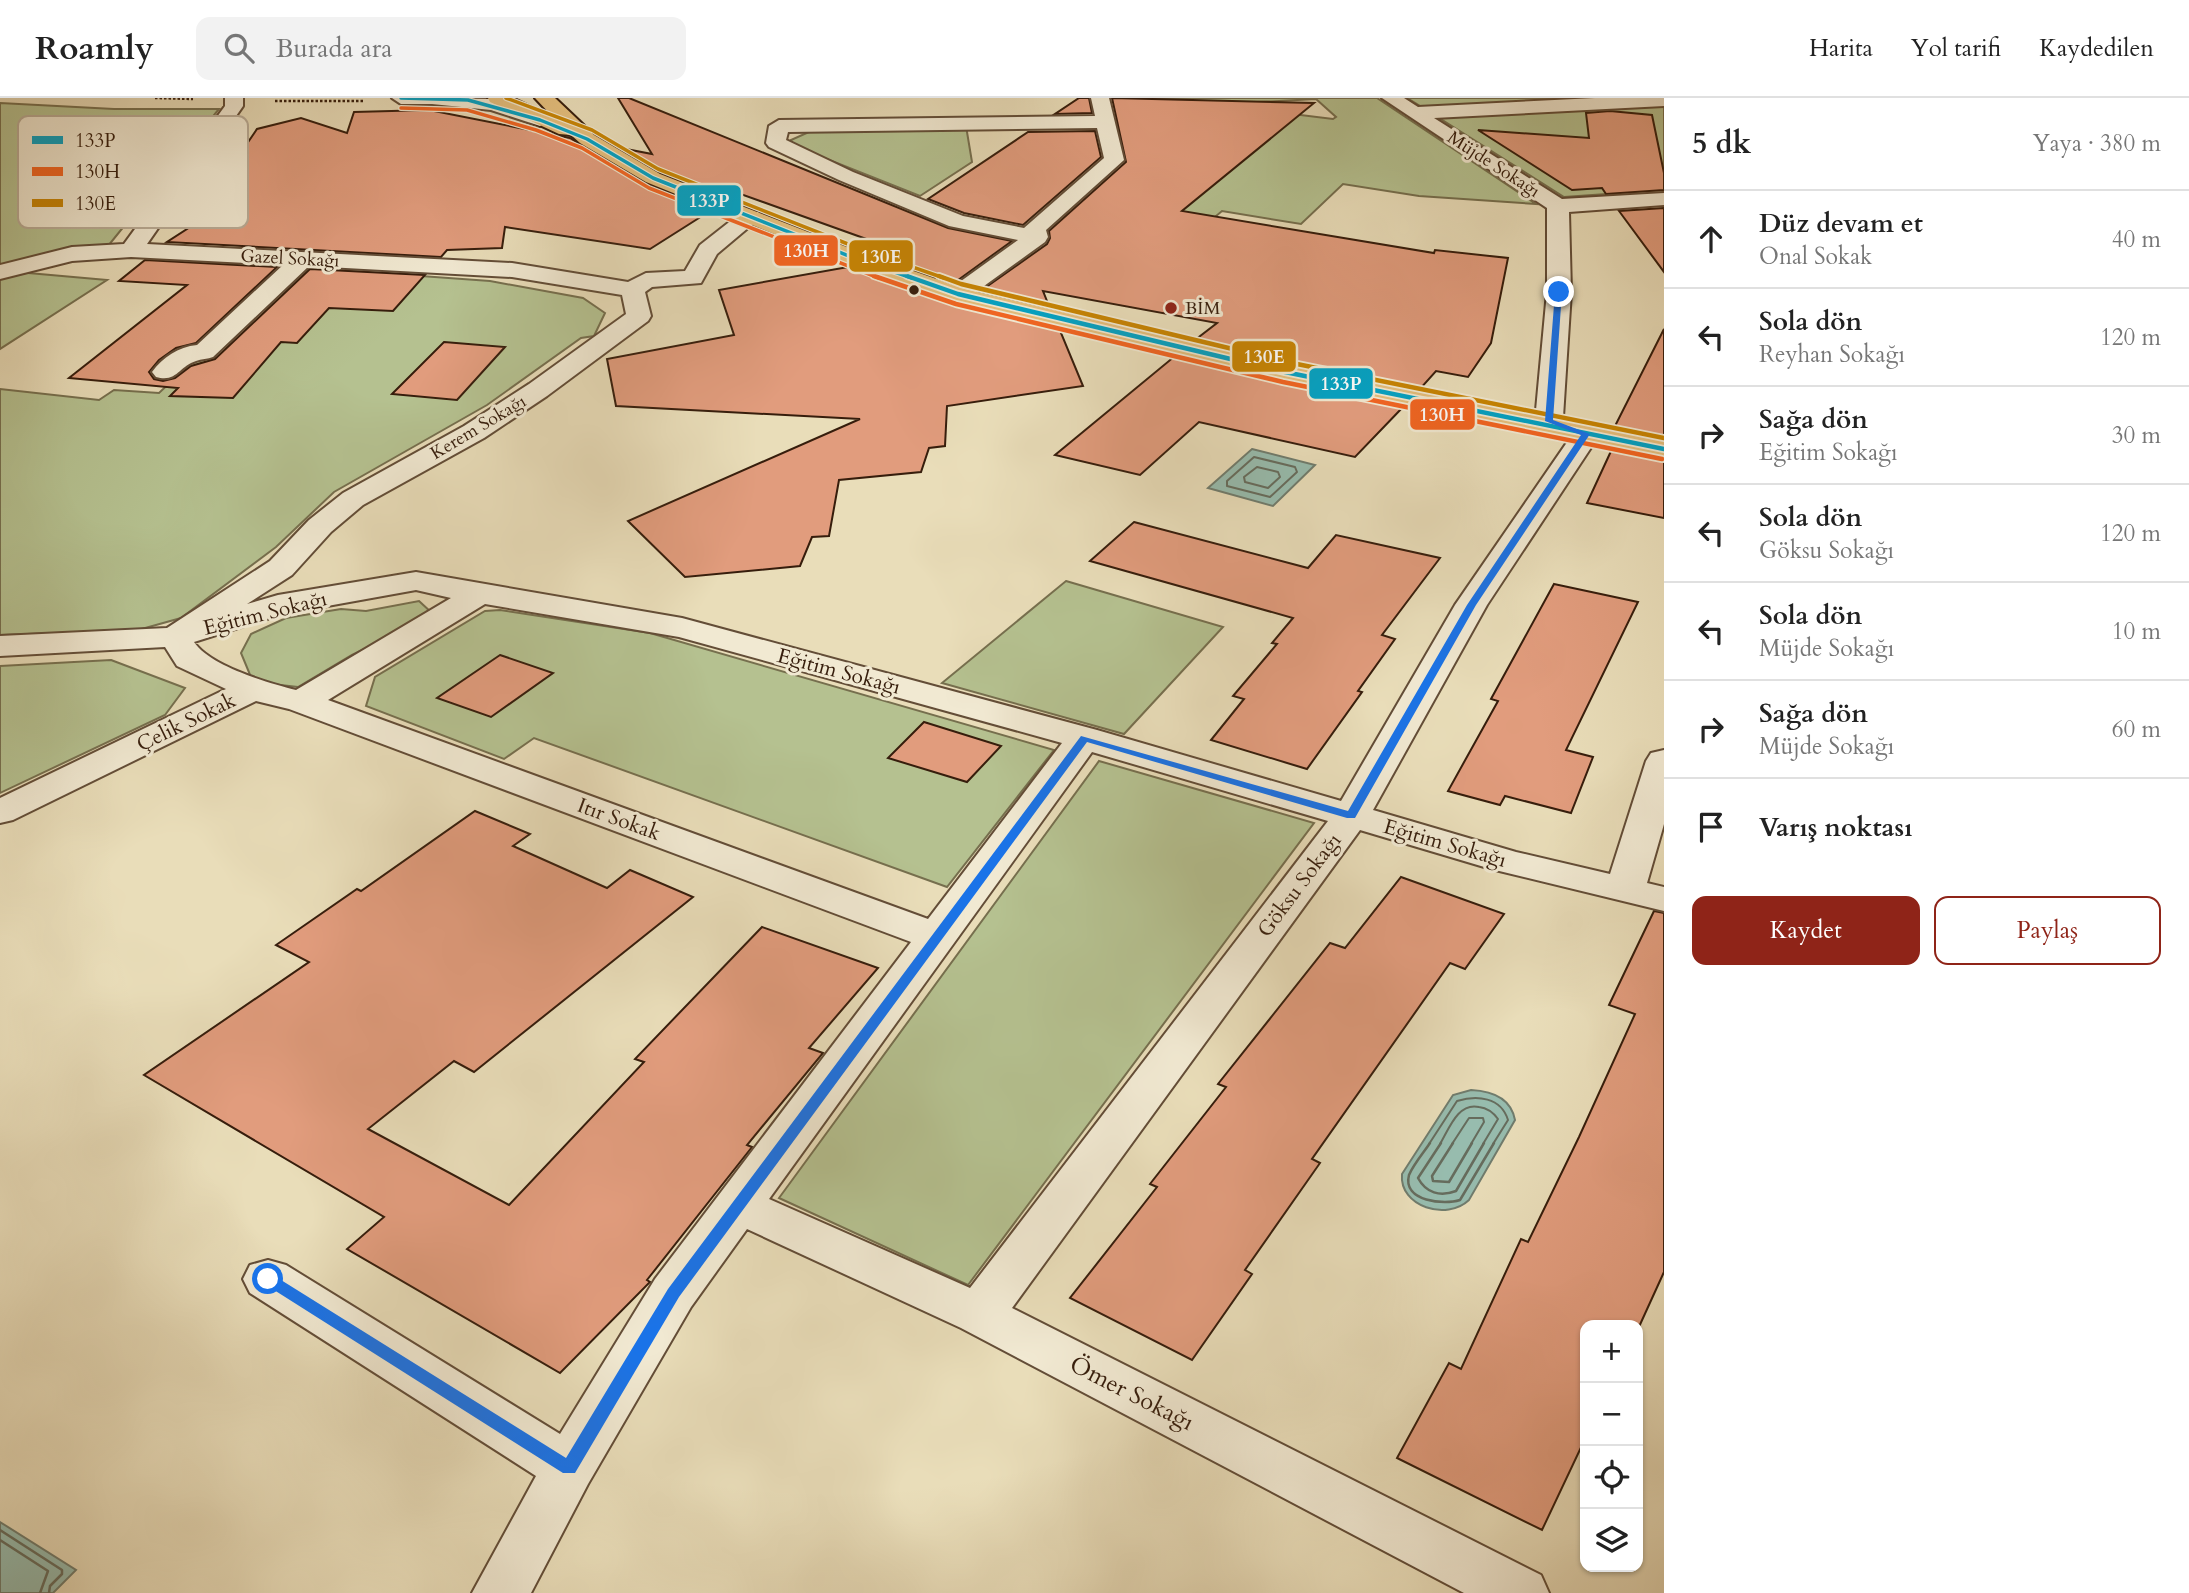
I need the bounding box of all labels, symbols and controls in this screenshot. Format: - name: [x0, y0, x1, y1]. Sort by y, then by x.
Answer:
- search box: [196, 17, 686, 80]
- text: Roamly: [35, 26, 154, 71]
- icon: search: [220, 29, 258, 67]
- text: Burada ara: [276, 31, 392, 66]
- text: Harita: [1809, 32, 1873, 65]
- text: Yol tarifi: [1911, 32, 2001, 65]
- text: Kaydedilen: [2039, 32, 2154, 65]
- legend: [18, 116, 248, 228]
- text: 5 dk: [1692, 123, 1751, 164]
- street label: Müjde Sokağı: [1443, 125, 1545, 204]
- text: 133P: [75, 128, 115, 154]
- text: Yaya · 380 m: [2033, 128, 2161, 159]
- text: 130H: [75, 159, 120, 185]
- line badge: 133P: [676, 184, 742, 217]
- text: 133P: [688, 188, 730, 214]
- text: 130E: [75, 191, 116, 217]
- text: Düz devam et: [1759, 206, 1923, 241]
- icon: ahead: [1692, 220, 1730, 258]
- text: 40 m: [2112, 224, 2161, 255]
- line badge: 130H: [773, 234, 839, 267]
- text: 130H: [783, 238, 829, 264]
- line badge: 130E: [848, 239, 914, 273]
- text: Onal Sokak: [1759, 241, 1872, 272]
- street label: Gazel Sokağı: [240, 243, 340, 274]
- text: 130E: [860, 244, 902, 270]
- route end: [1543, 276, 1574, 307]
- unlabelled marker: [907, 283, 921, 297]
- place label: BİM: [1185, 296, 1220, 321]
- marker: BİM: [1163, 300, 1179, 316]
- text: Sola dön: [1759, 304, 1862, 339]
- icon: left: [1692, 318, 1730, 356]
- text: 120 m: [2100, 322, 2161, 353]
- text: Reyhan Sokağı: [1759, 339, 1905, 370]
- line badge: 130E: [1231, 340, 1297, 373]
- text: 130E: [1243, 344, 1285, 370]
- line badge: 133P: [1308, 367, 1374, 400]
- text: 133P: [1320, 371, 1362, 397]
- street label: Kerem Sokağı: [426, 389, 531, 466]
- line badge: 130H: [1409, 398, 1476, 431]
- text: 130H: [1419, 402, 1465, 428]
- text: Sağa dön: [1759, 402, 1868, 437]
- icon: right: [1692, 416, 1730, 454]
- text: 30 m: [2112, 420, 2161, 451]
- text: Eğitim Sokağı: [1759, 437, 1897, 468]
- text: Sola dön: [1759, 500, 1862, 535]
- icon: left: [1692, 514, 1730, 552]
- text: 120 m: [2100, 518, 2161, 549]
- text: Göksu Sokağı: [1759, 535, 1894, 566]
- street label: Eğitim Sokağı: [200, 584, 330, 643]
- text: Sola dön: [1759, 598, 1862, 633]
- icon: left: [1692, 612, 1730, 650]
- text: 10 m: [2112, 616, 2161, 647]
- text: Müjde Sokağı: [1759, 633, 1894, 664]
- street label: Eğitim Sokağı: [774, 641, 904, 702]
- street label: Çelik Sokak: [132, 686, 241, 759]
- text: Sağa dön: [1759, 696, 1868, 731]
- icon: right: [1692, 710, 1730, 748]
- text: 60 m: [2112, 714, 2161, 745]
- text: Müjde Sokağı: [1759, 731, 1894, 762]
- street label: Itır Sokak: [573, 791, 665, 848]
- icon: arrive: [1692, 808, 1730, 846]
- text: Varış noktası: [1759, 810, 1912, 845]
- street label: Eğitim Sokağı: [1380, 812, 1510, 875]
- street label: Göksu Sokağı: [1251, 827, 1348, 943]
- button: Kaydet: [1692, 896, 1920, 965]
- button: Paylaş: [1934, 896, 2161, 965]
- route start: [252, 1263, 283, 1294]
- map controls: [1580, 1320, 1643, 1572]
- button: +: [1580, 1320, 1643, 1383]
- street label: Ömer Sokağı: [1064, 1348, 1200, 1439]
- button: −: [1580, 1383, 1643, 1446]
- button: locate: [1580, 1446, 1643, 1509]
- button: layers: [1580, 1509, 1643, 1572]

